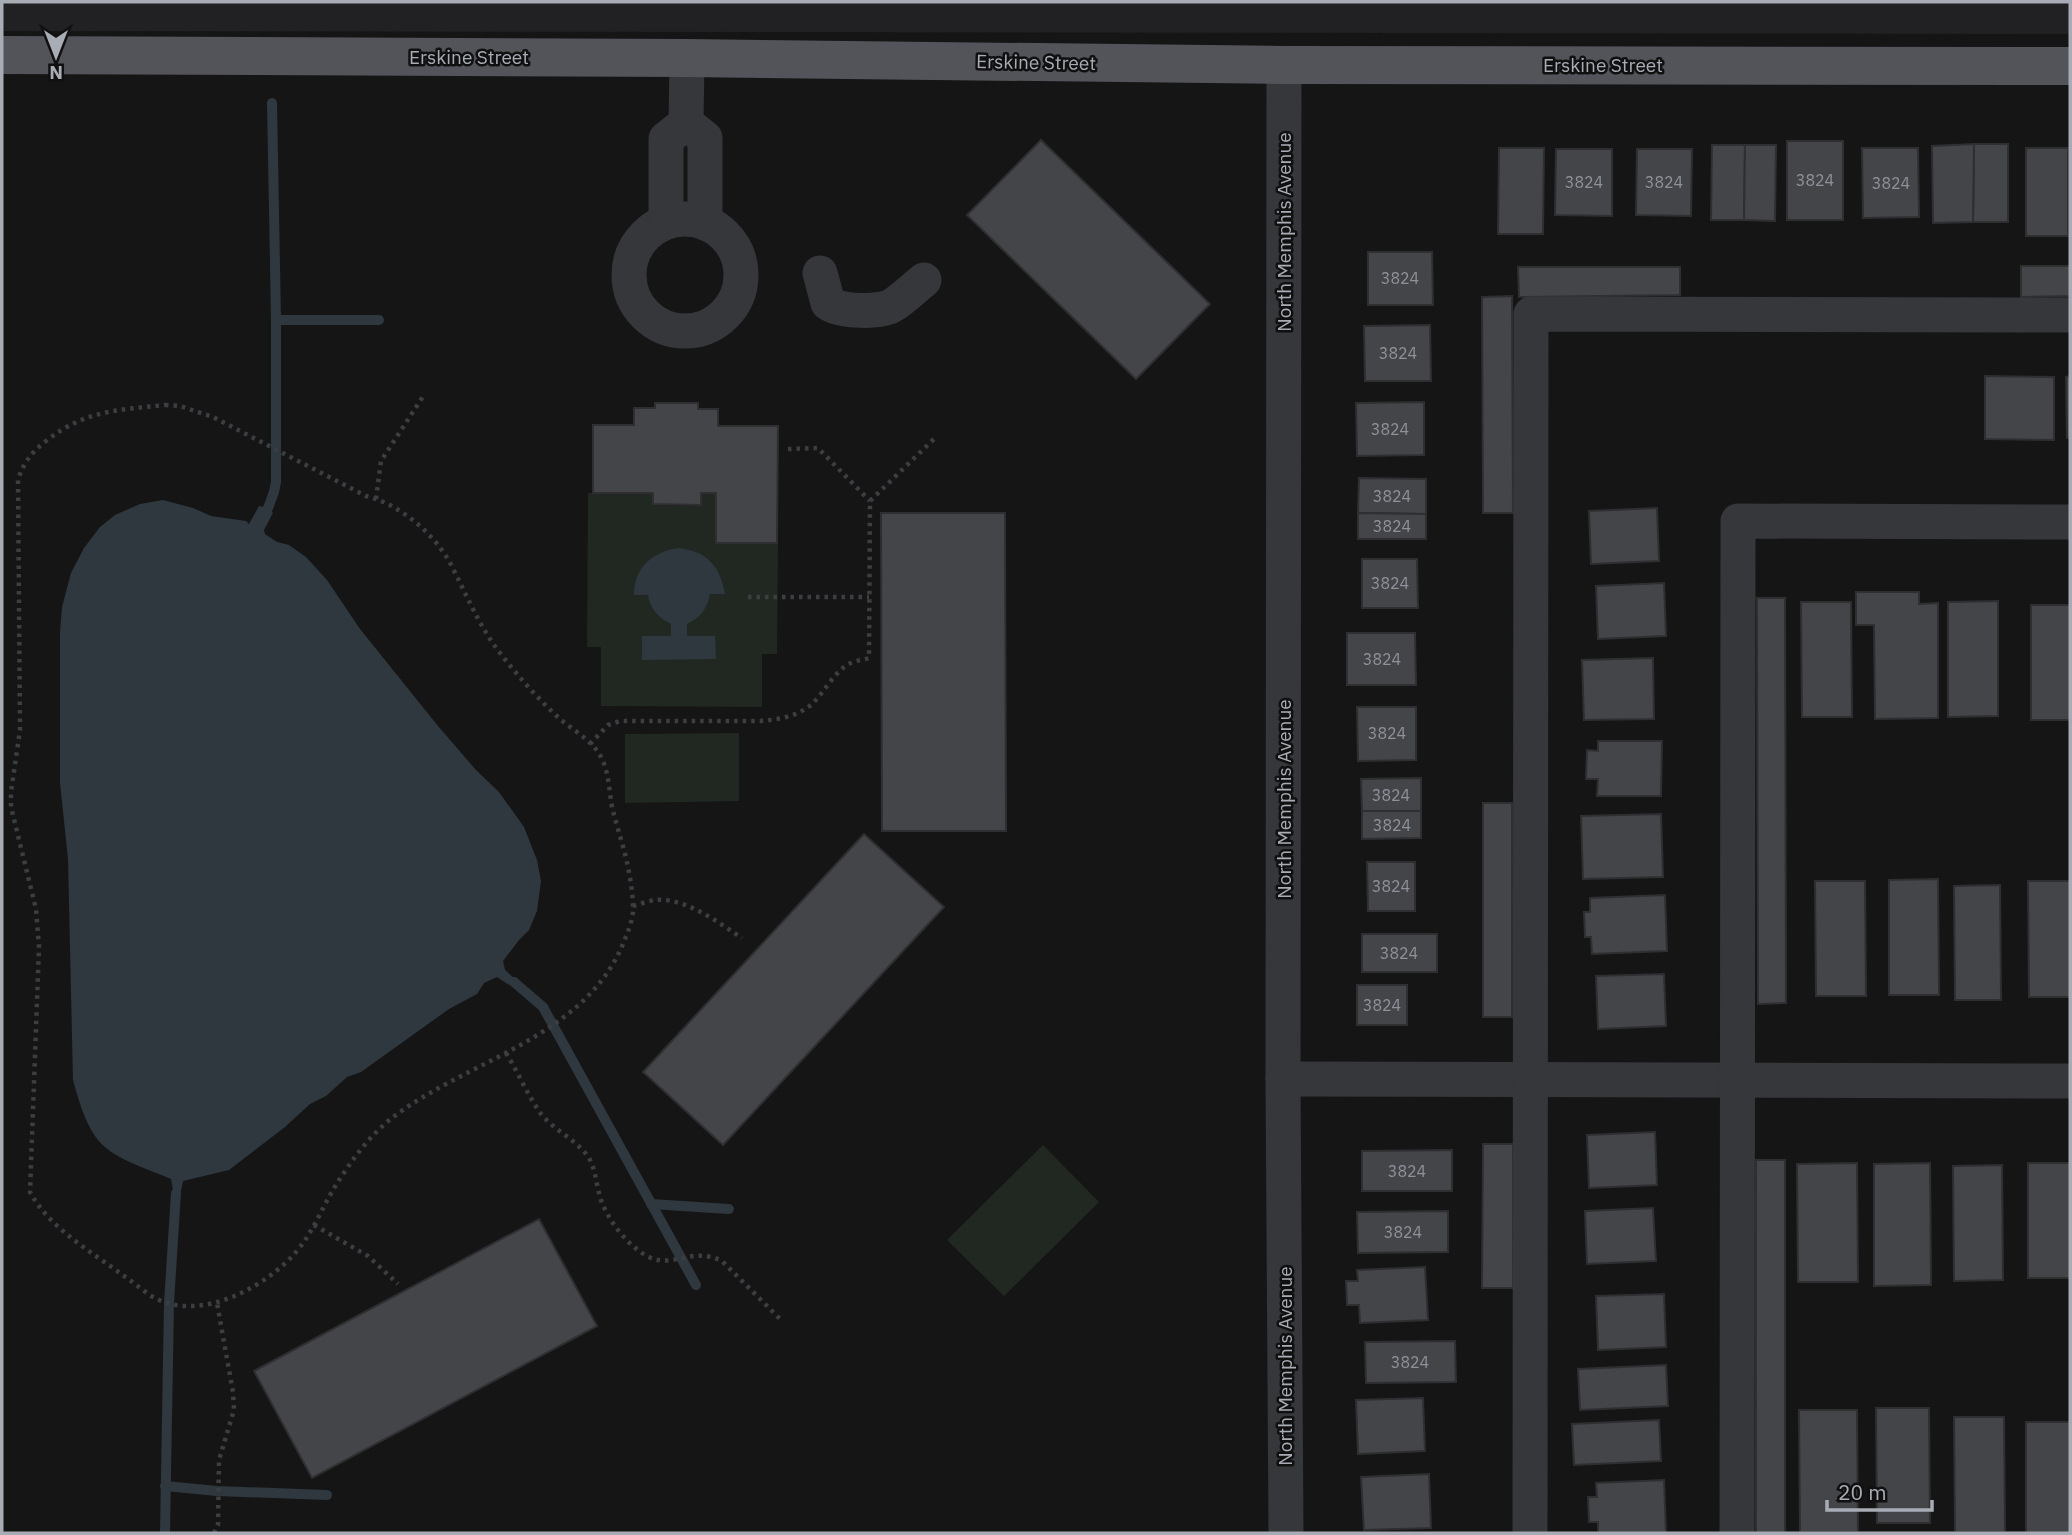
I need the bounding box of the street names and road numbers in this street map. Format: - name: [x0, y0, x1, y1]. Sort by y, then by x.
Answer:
- street label: Erskine Street: [409, 45, 529, 69]
- street label: Erskine Street: [976, 49, 1096, 75]
- street label: Erskine Street: [1543, 53, 1663, 77]
- street label: North Memphis Avenue: [1272, 132, 1296, 332]
- street label: North Memphis Avenue: [1272, 699, 1296, 899]
- street label: North Memphis Avenue: [1273, 1266, 1297, 1466]

